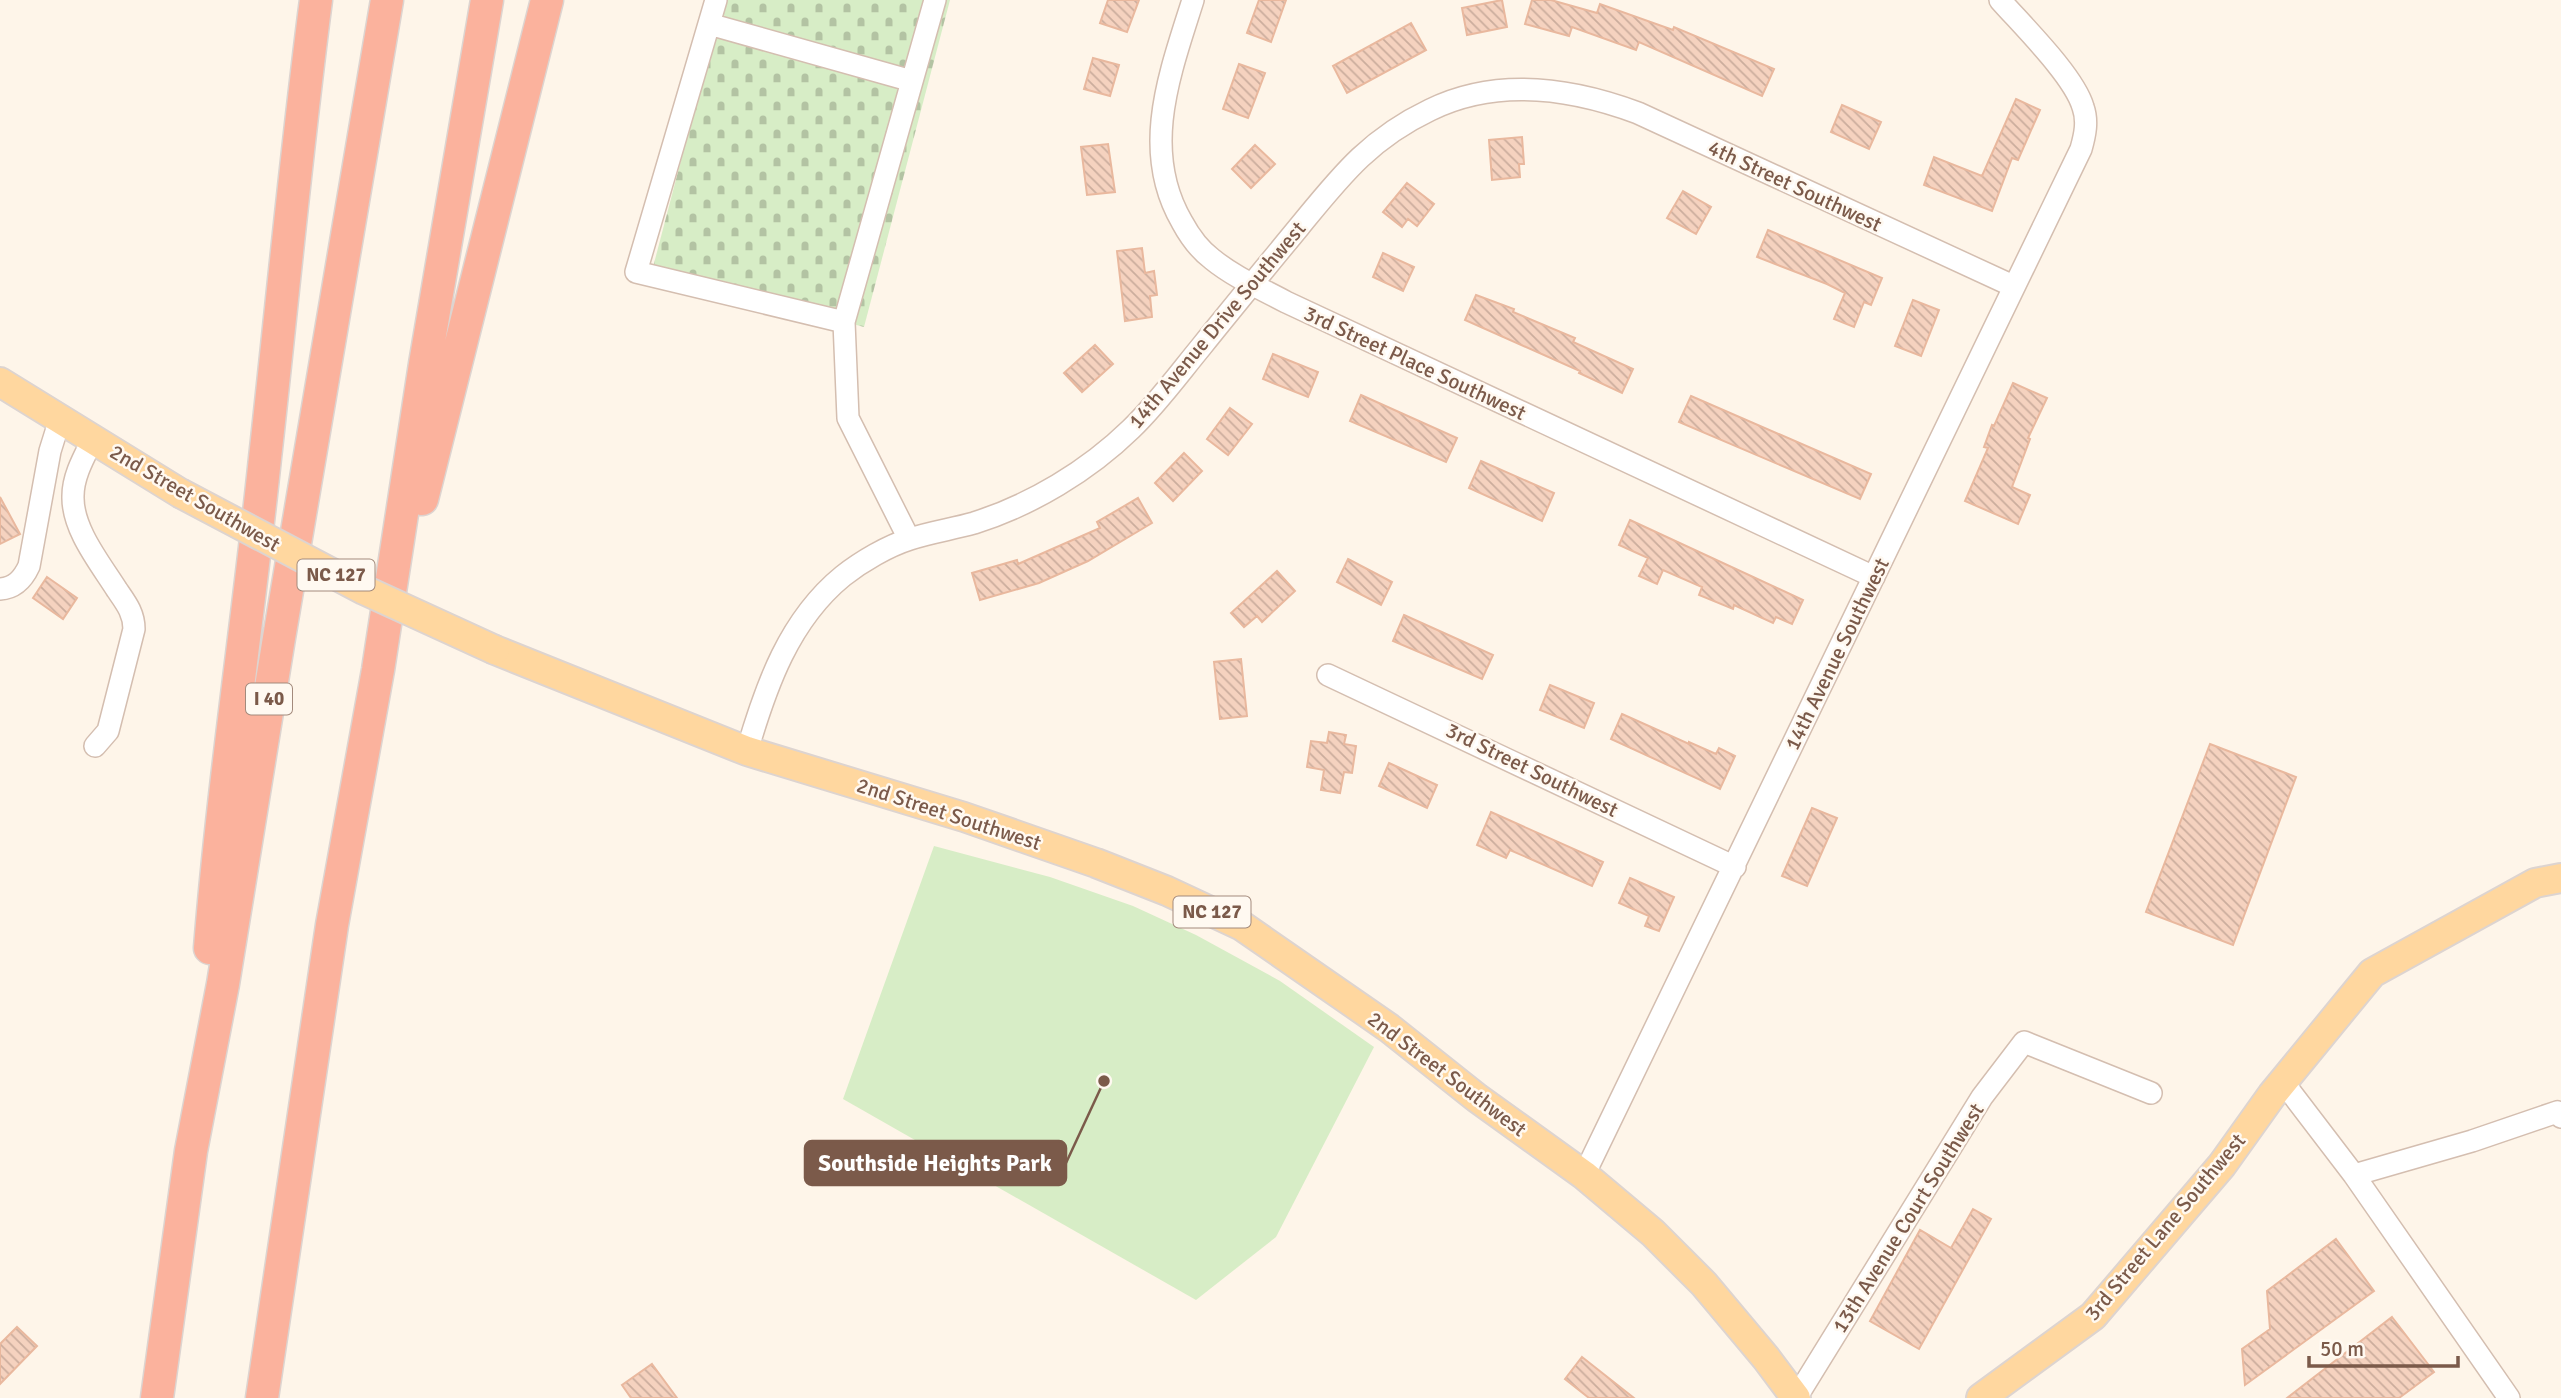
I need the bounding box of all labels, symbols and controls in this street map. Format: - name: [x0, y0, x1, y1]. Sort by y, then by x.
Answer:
- street label: 4th Street Southwest: [1704, 134, 1886, 238]
- street label: 14th Avenue Drive Southwest: [1123, 216, 1311, 434]
- street label: 3rd Street Place Southwest: [1300, 300, 1530, 426]
- street label: 2nd Street Southwest: [105, 439, 285, 557]
- street label: 14th Avenue Southwest: [1779, 554, 1895, 754]
- road number: NC 127: [298, 560, 374, 590]
- road number: I 40: [246, 684, 292, 714]
- street label: 3rd Street Southwest: [1442, 717, 1622, 823]
- street label: 2nd Street Southwest: [854, 772, 1044, 856]
- road number: NC 127: [1174, 896, 1250, 928]
- street label: 2nd Street Southwest: [1362, 1006, 1532, 1142]
- street label: 13th Avenue Court Southwest: [1827, 1098, 1989, 1338]
- street label: 3rd Street Lane Southwest: [2079, 1128, 2251, 1326]
- callout: Southside Heights Park: [805, 1141, 1066, 1185]
- text: Southside Heights Park: [818, 1149, 1052, 1178]
- scale bar: [2309, 1324, 2458, 1368]
- text: 50 m: [2320, 1336, 2364, 1362]

